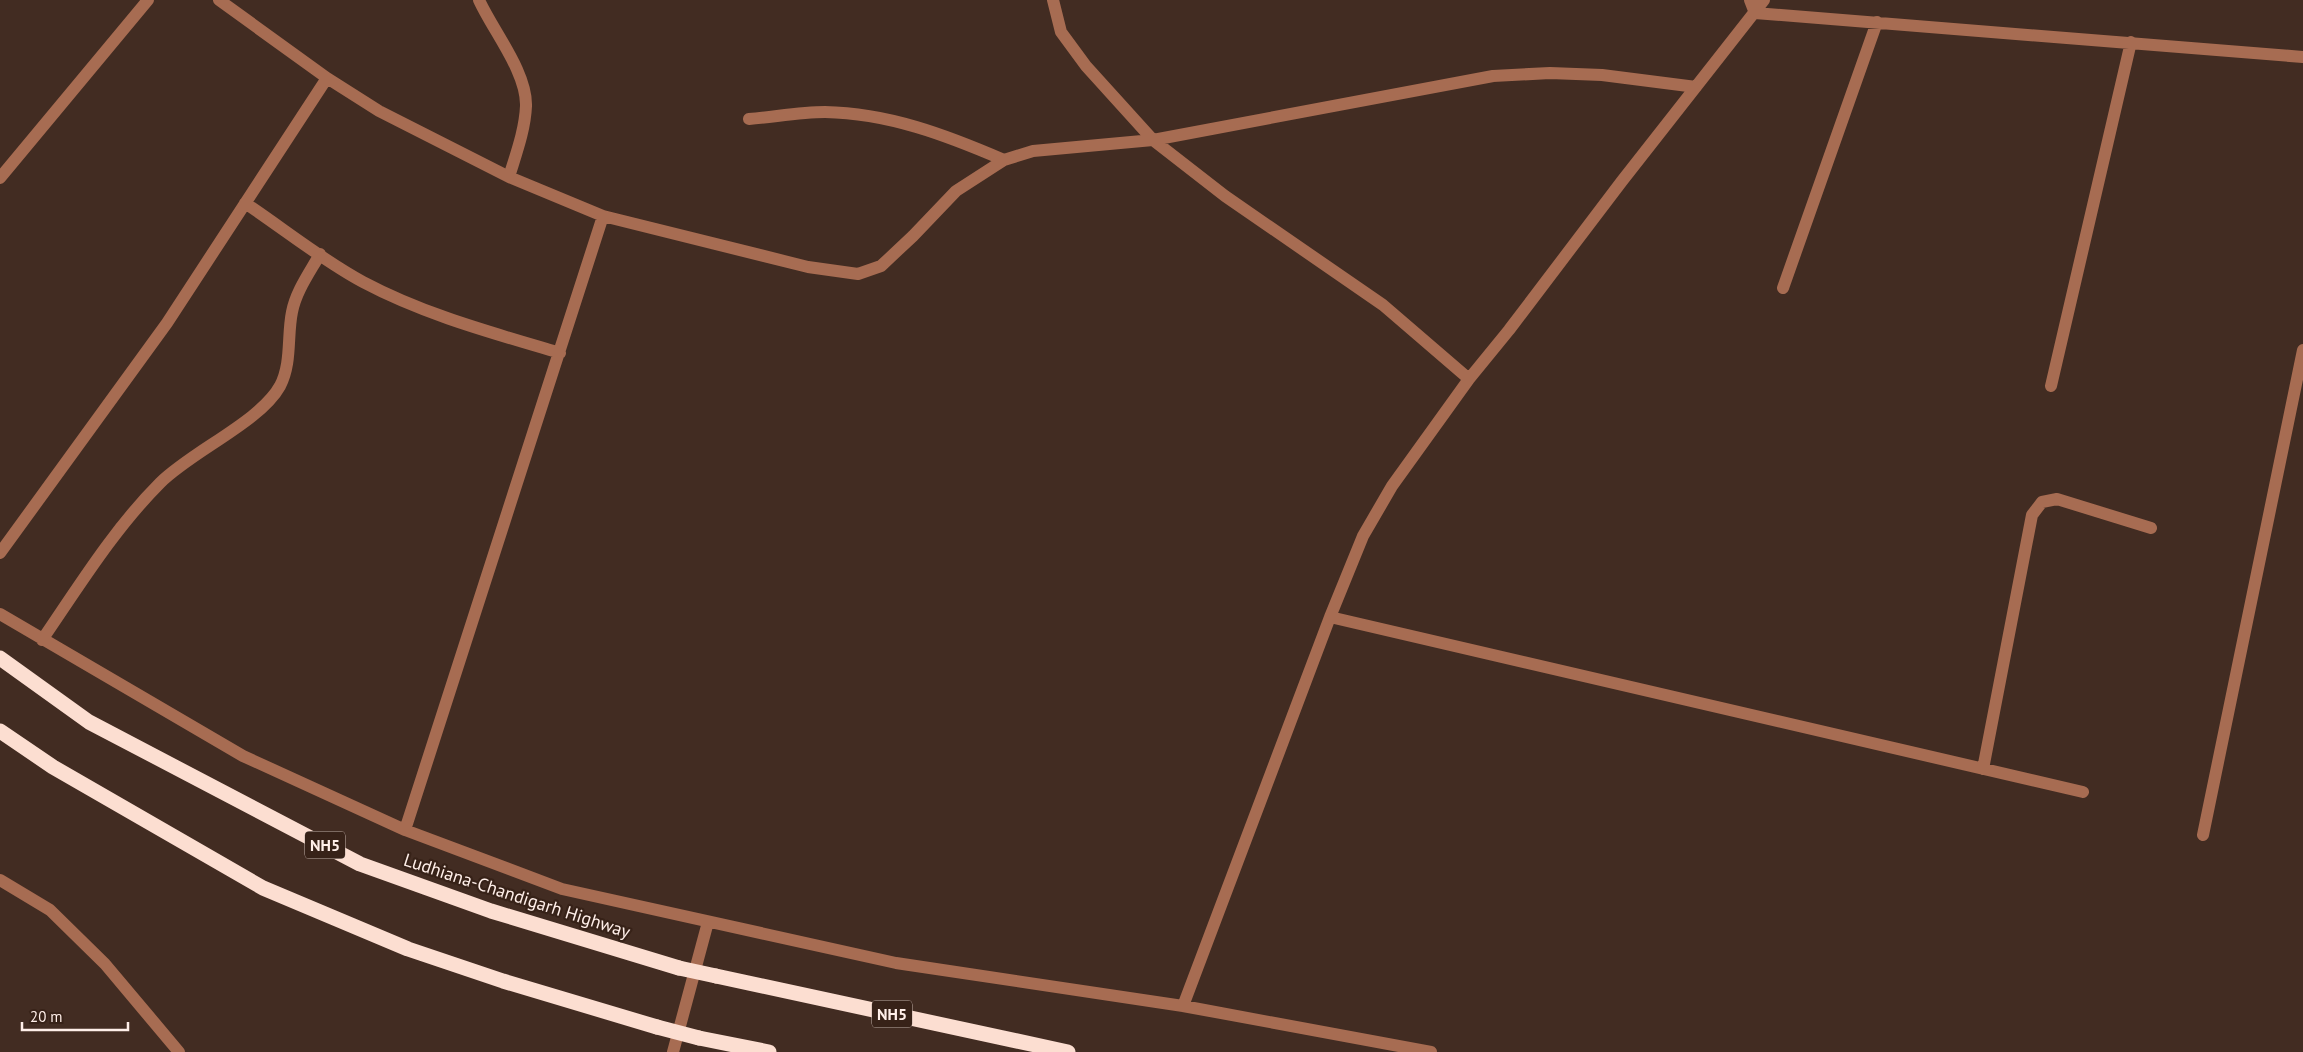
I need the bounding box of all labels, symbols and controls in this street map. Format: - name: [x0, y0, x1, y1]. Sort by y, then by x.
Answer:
- road number: NH5: [305, 832, 345, 858]
- street label: Ludhiana-Chandigarh Highway: [401, 848, 634, 943]
- scale bar: [22, 1000, 129, 1032]
- road number: NH5: [872, 1001, 912, 1028]
- text: 20 m: [30, 1007, 63, 1026]

